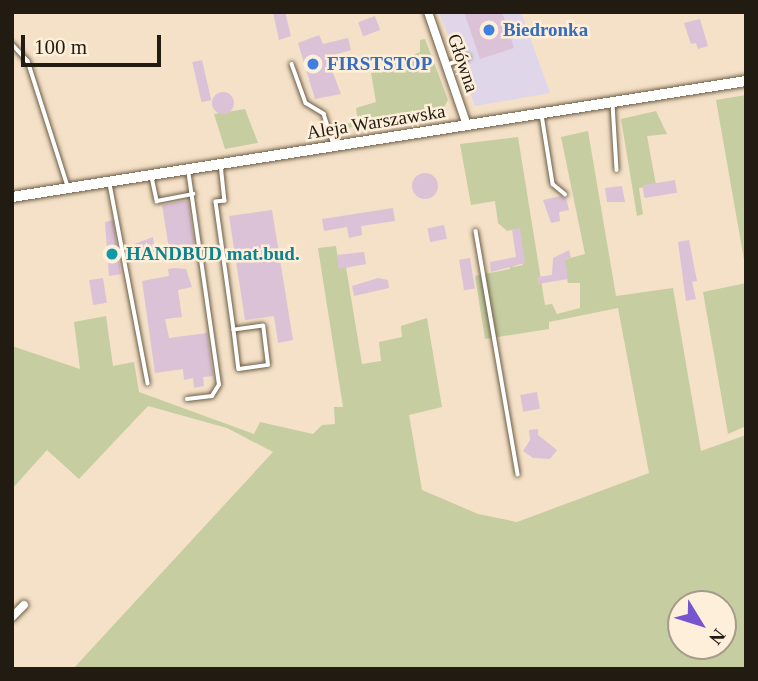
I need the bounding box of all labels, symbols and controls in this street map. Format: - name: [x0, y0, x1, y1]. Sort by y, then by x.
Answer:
- place label: Biedronka: [503, 19, 588, 41]
- scale bar: [24, 21, 164, 65]
- marker: Biedronka: [481, 22, 497, 38]
- street label: Główna: [442, 31, 484, 95]
- text: 100 m: [34, 35, 87, 59]
- place label: FIRSTSTOP: [327, 53, 432, 75]
- marker: FIRSTSTOP: [305, 56, 321, 72]
- street label: Aleja Warszawska: [305, 100, 447, 144]
- place label: HANDBUD mat.bud.: [126, 243, 300, 265]
- marker: HANDBUD mat.bud.: [104, 246, 120, 262]
- north arrow: [667, 590, 737, 660]
- text: N: [705, 625, 730, 649]

